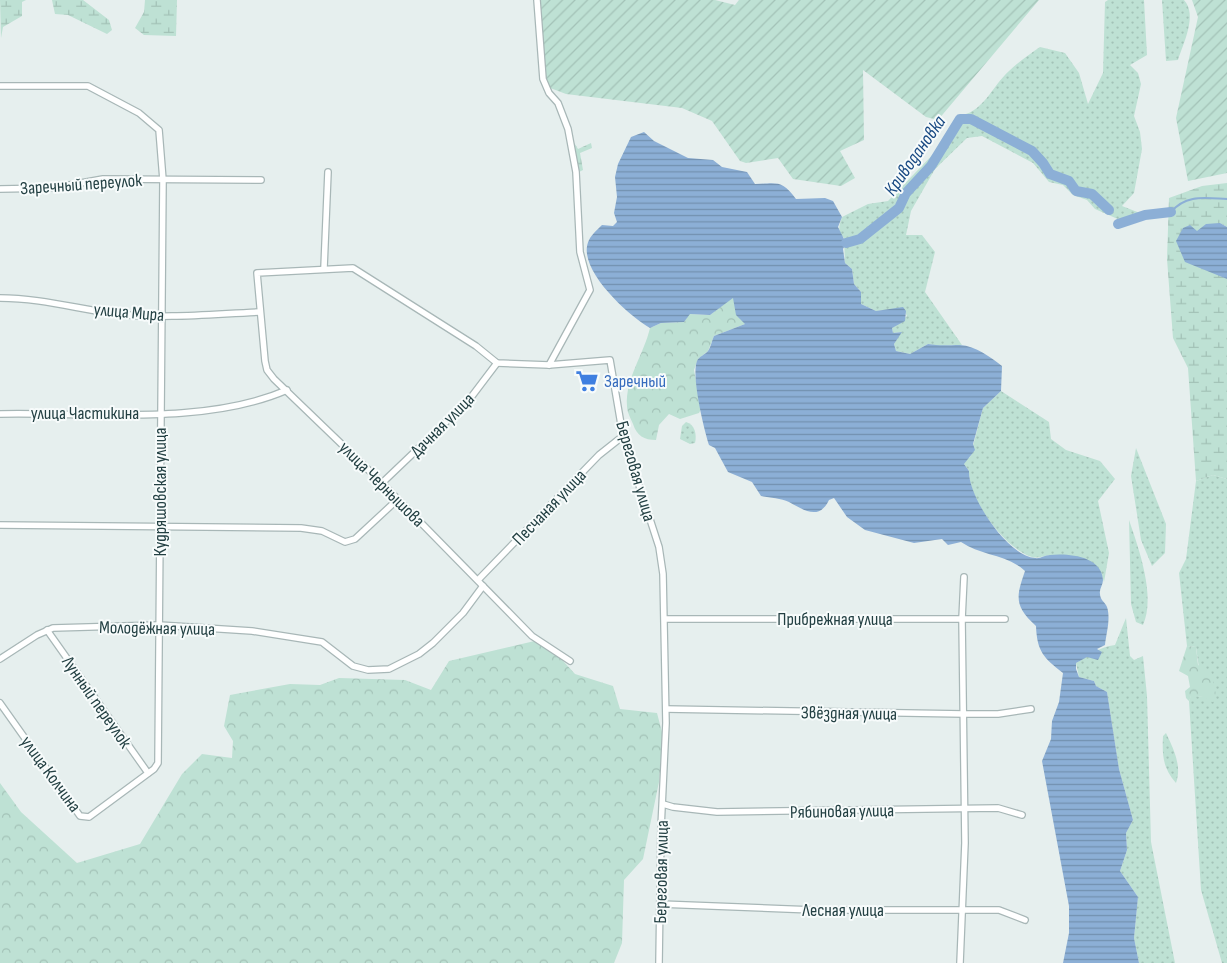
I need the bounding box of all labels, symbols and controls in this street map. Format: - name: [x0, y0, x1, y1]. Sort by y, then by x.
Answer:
- water label: Криводановка: [879, 111, 951, 200]
- street label: Заречный переулок: [19, 170, 143, 199]
- street label: улица Мира: [93, 299, 165, 326]
- supermarket icon: Заречный: [574, 368, 600, 394]
- place label: Заречный: [604, 371, 666, 392]
- street label: Дачная улица: [406, 389, 479, 462]
- street label: улица Частикина: [31, 403, 139, 424]
- street label: Береговая улица: [611, 419, 660, 524]
- street label: Кудряшовская улица: [150, 428, 171, 556]
- street label: улица Чернышова: [334, 437, 429, 532]
- street label: Песчаная улица: [508, 465, 591, 550]
- street label: Прибрежная улица: [777, 609, 893, 630]
- street label: Молодёжная улица: [99, 617, 215, 640]
- street label: Лунный переулок: [57, 652, 136, 752]
- street label: Звёздная улица: [801, 702, 897, 725]
- street label: улица Колчина: [16, 732, 85, 816]
- street label: Рябиновая улица: [790, 800, 894, 823]
- street label: Береговая улица: [650, 820, 673, 924]
- street label: Лесная улица: [801, 900, 884, 921]

